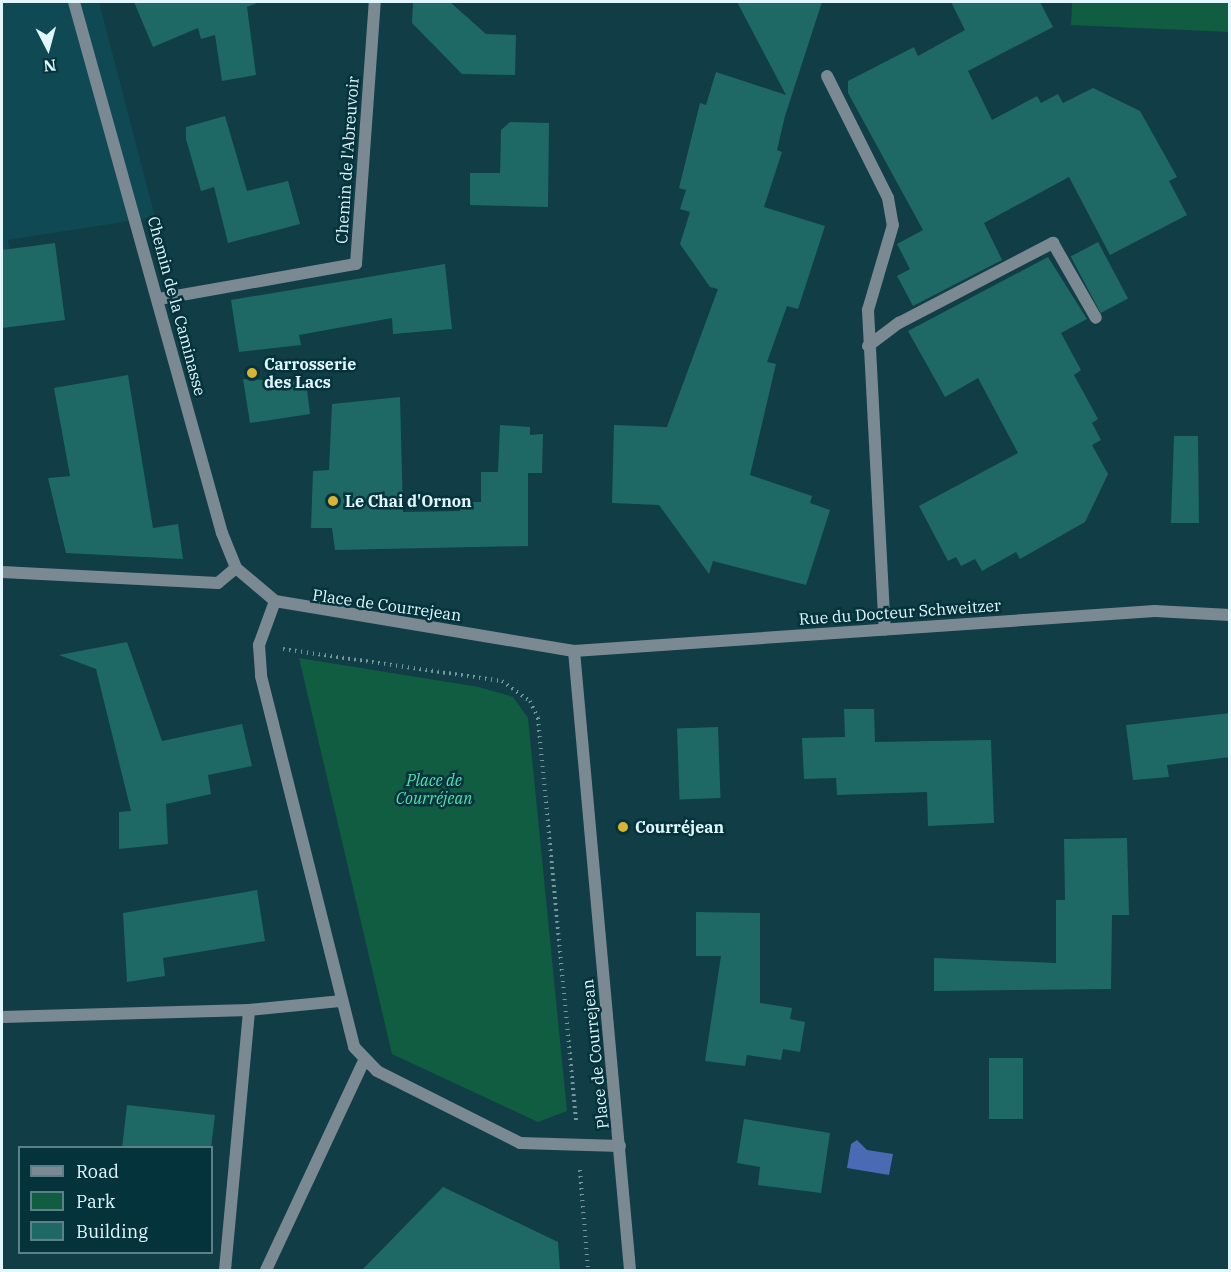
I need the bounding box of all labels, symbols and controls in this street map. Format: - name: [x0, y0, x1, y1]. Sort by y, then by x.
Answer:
- north arrow: [18, 18, 78, 78]
- text: N: [43, 55, 57, 77]
- street label: Chemin de l'Abreuvoir: [332, 76, 362, 244]
- street label: Chemin de la Caminasse: [144, 214, 210, 398]
- place label: Carrosserie des Lacs: [264, 354, 356, 392]
- marker: Carrosserie des Lacs: [245, 366, 259, 380]
- place label: Le Chai d'Ornon: [345, 491, 472, 511]
- marker: Le Chai d'Ornon: [326, 494, 340, 508]
- street label: Place de Courrejean: [311, 585, 463, 625]
- street label: Rue du Docteur Schweitzer: [798, 595, 1002, 629]
- park label: Place de Courréjean: [396, 770, 472, 808]
- place label: Courréjean: [635, 817, 724, 837]
- marker: Courréjean: [616, 820, 630, 834]
- street label: Place de Courrejean: [578, 978, 612, 1130]
- legend: [18, 1146, 213, 1254]
- text: Road: [76, 1160, 119, 1183]
- text: Park: [76, 1190, 115, 1213]
- text: Building: [76, 1220, 148, 1243]

